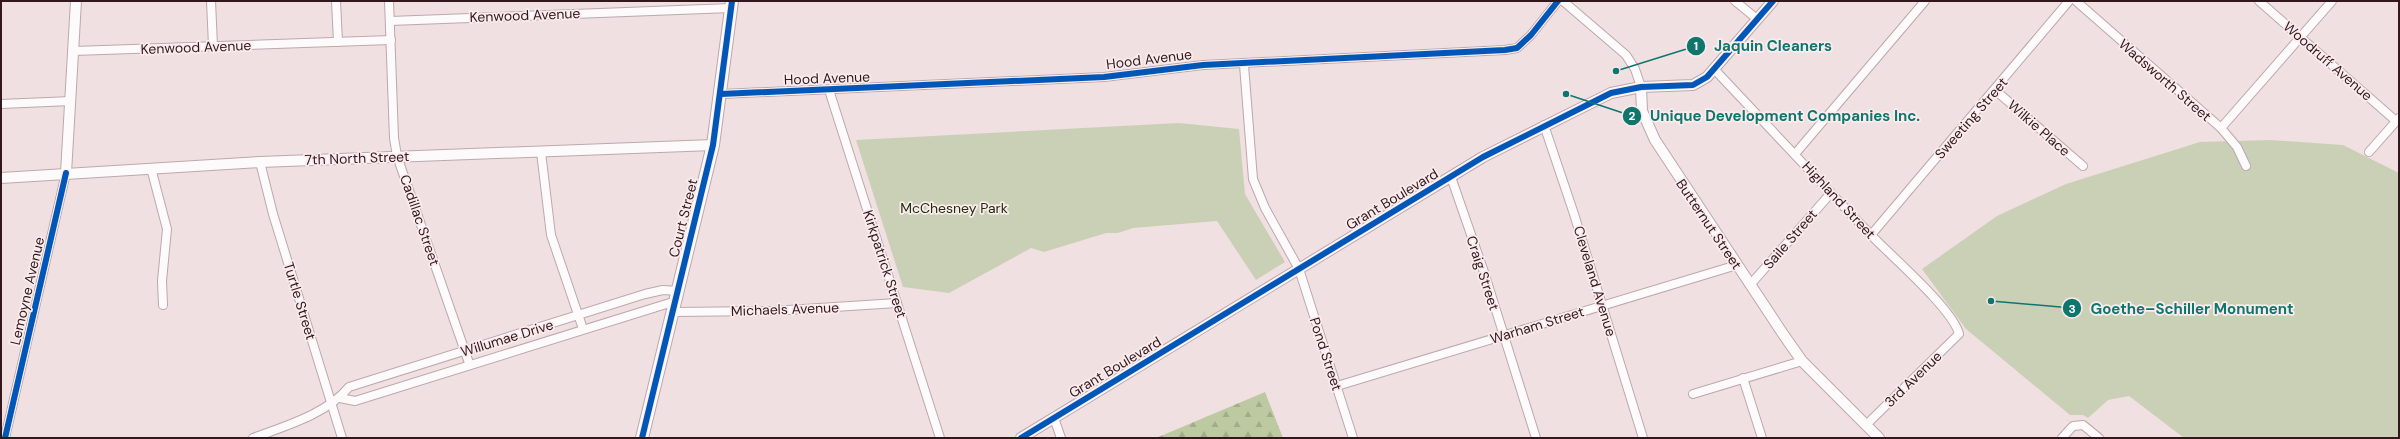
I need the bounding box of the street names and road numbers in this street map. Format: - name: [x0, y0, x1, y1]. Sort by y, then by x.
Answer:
- street label: Kenwood Avenue: [469, 4, 581, 26]
- street label: Woodruff Avenue: [2280, 17, 2376, 105]
- street label: Wadsworth Street: [2115, 35, 2215, 125]
- street label: Kenwood Avenue: [140, 36, 252, 58]
- street label: Hood Avenue: [1105, 45, 1193, 73]
- street label: Hood Avenue: [784, 67, 870, 88]
- street label: Sweeting Street: [1931, 73, 2011, 163]
- street label: Wilkie Place: [2004, 96, 2074, 160]
- street label: 7th North Street: [304, 147, 410, 169]
- street label: Highland Street: [1798, 157, 1880, 243]
- street label: Grant Boulevard: [1343, 164, 1441, 234]
- street label: Cadillac Street: [396, 172, 444, 268]
- street label: Butternut Street: [1672, 175, 1746, 273]
- street label: Court Street: [665, 177, 701, 259]
- street label: Saile Street: [1759, 205, 1821, 273]
- street label: Kirkpatrick Street: [859, 208, 911, 320]
- street label: Cleveland Avenue: [1570, 224, 1620, 338]
- street label: Craig Street: [1462, 233, 1504, 313]
- street label: Lemoyne Avenue: [6, 235, 48, 347]
- street label: Turtle Street: [280, 260, 320, 342]
- street label: Michaels Avenue: [731, 298, 839, 320]
- street label: Warham Street: [1488, 302, 1586, 348]
- street label: Willumae Drive: [458, 315, 556, 361]
- street label: Pond Street: [1306, 315, 1346, 393]
- street label: Grant Boulevard: [1066, 332, 1164, 402]
- street label: 3rd Avenue: [1880, 347, 1946, 411]

